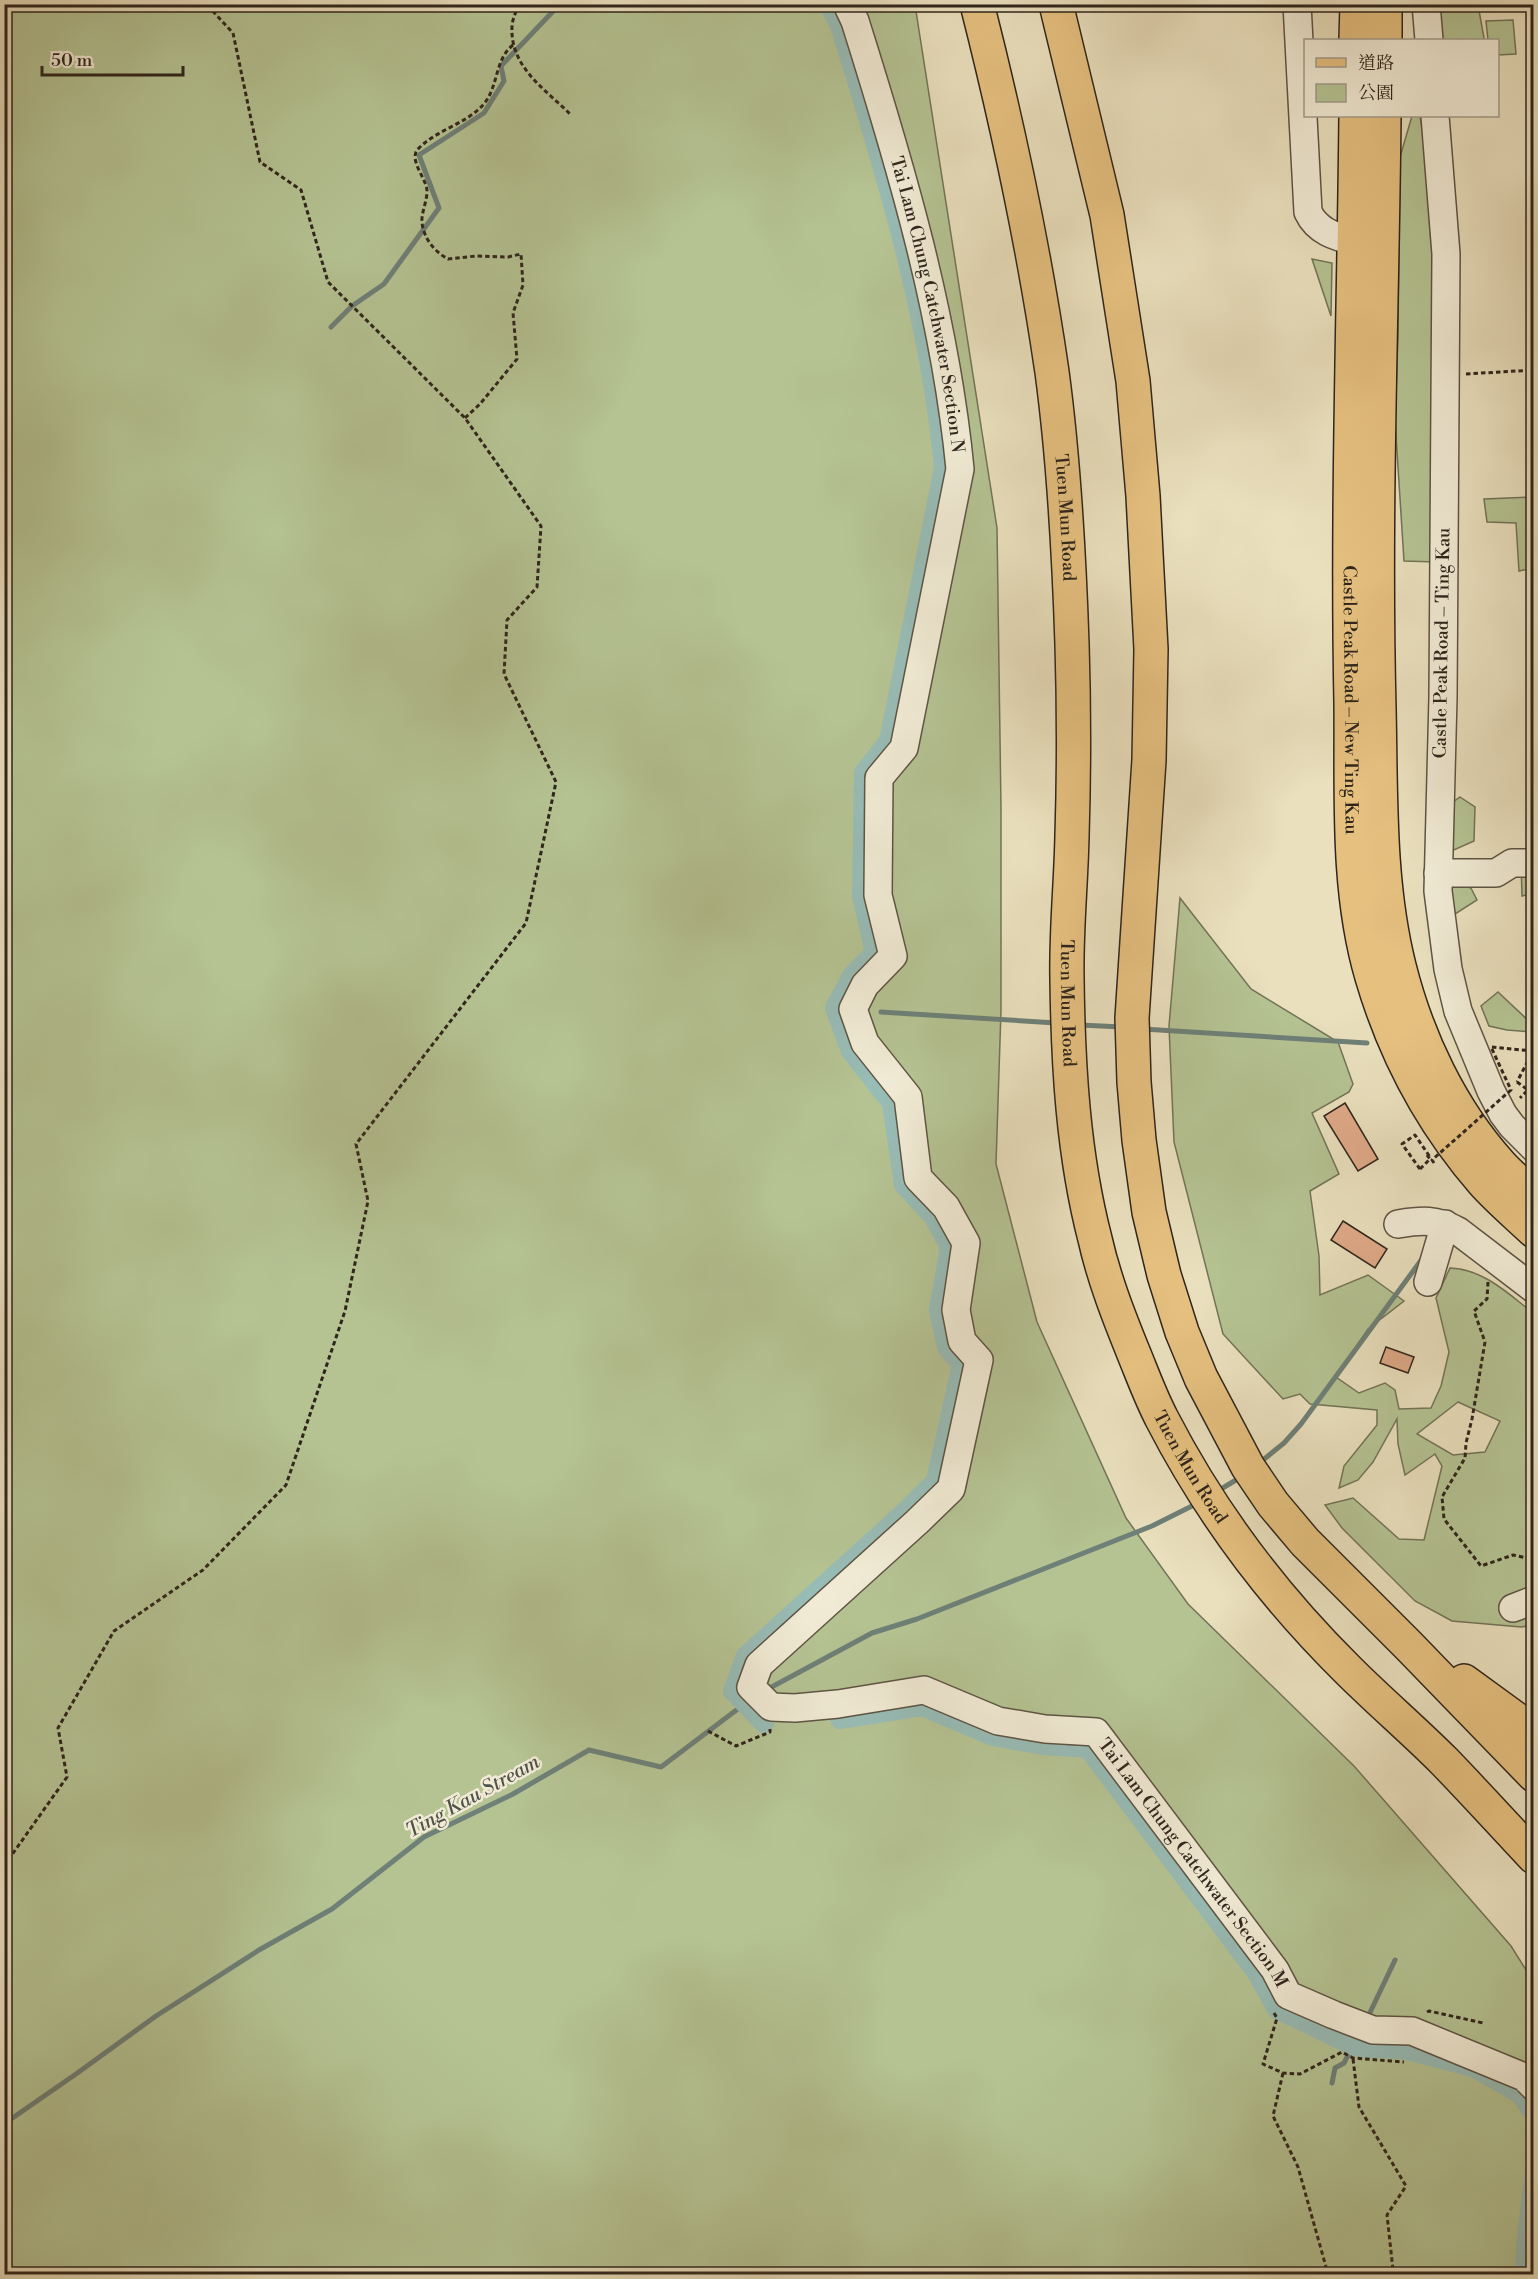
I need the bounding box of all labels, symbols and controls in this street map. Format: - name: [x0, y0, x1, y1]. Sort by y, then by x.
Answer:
- scale bar: [42, 39, 183, 77]
- legend: [1304, 39, 1499, 117]
- text: 50 m: [51, 49, 93, 72]
- text: 道路: [1358, 52, 1394, 75]
- text: 公園: [1358, 82, 1394, 105]
- street label: Tai Lam Chung Catchwater Section N: [885, 154, 970, 455]
- street label: Tuen Mun Road: [1050, 453, 1081, 582]
- street label: Castle Peak Road – Ting Kau: [1428, 527, 1456, 759]
- street label: Castle Peak Road – New Ting Kau: [1338, 565, 1363, 836]
- street label: Tuen Mun Road: [1055, 939, 1081, 1068]
- street label: Tuen Mun Road: [1148, 1407, 1233, 1529]
- street label: Tai Lam Chung Catchwater Section M: [1093, 1734, 1293, 1991]
- water label: Ting Kau Stream: [402, 1750, 545, 1844]

